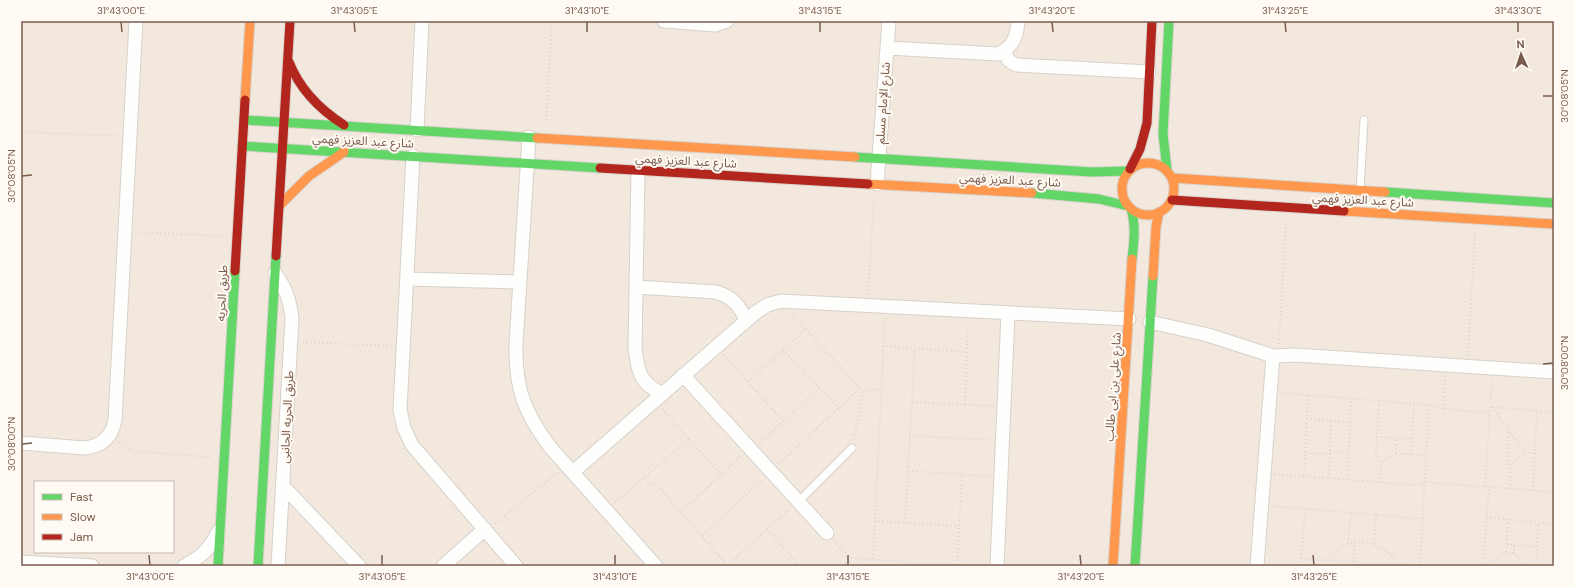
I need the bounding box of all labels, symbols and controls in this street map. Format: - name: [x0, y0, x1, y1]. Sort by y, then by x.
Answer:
- text: 31°43'00"E: [97, 4, 145, 17]
- text: 31°43'05"E: [330, 4, 378, 17]
- text: 31°43'10"E: [565, 4, 610, 17]
- text: 31°43'15"E: [798, 4, 842, 17]
- text: 31°43'20"E: [1029, 4, 1076, 17]
- text: 31°43'25"E: [1262, 4, 1308, 17]
- text: 31°43'30"E: [1494, 4, 1542, 17]
- north arrow: [1501, 34, 1541, 74]
- text: N: [1516, 37, 1525, 51]
- street label: شارع الإمام مسلم: [872, 62, 895, 145]
- text: 30°08'05"N: [1558, 69, 1571, 123]
- street label: شارع عبد العزيز فهمي: [312, 130, 414, 153]
- text: 30°08'05"N: [5, 149, 18, 203]
- street label: شارع عبد العزيز فهمي: [635, 150, 737, 173]
- street label: شارع عبد العزيز فهمي: [959, 169, 1061, 192]
- street label: شارع عبد العزيز فهمي: [1312, 189, 1414, 212]
- street label: طريق الحريه: [213, 264, 231, 322]
- street label: شارع على بن ابى طالب: [1101, 332, 1126, 442]
- text: 30°08'00"N: [1558, 336, 1571, 390]
- street label: طريق الحريه الجانبى: [277, 370, 297, 464]
- text: 30°08'00"N: [5, 417, 18, 471]
- legend: [34, 481, 174, 553]
- text: Fast: [70, 489, 93, 505]
- text: Slow: [70, 509, 96, 525]
- text: Jam: [70, 529, 93, 545]
- text: 31°43'00"E: [126, 570, 174, 583]
- text: 31°43'05"E: [358, 570, 406, 583]
- text: 31°43'10"E: [593, 570, 638, 583]
- text: 31°43'15"E: [826, 570, 870, 583]
- text: 31°43'20"E: [1058, 570, 1105, 583]
- text: 31°43'25"E: [1291, 570, 1337, 583]

